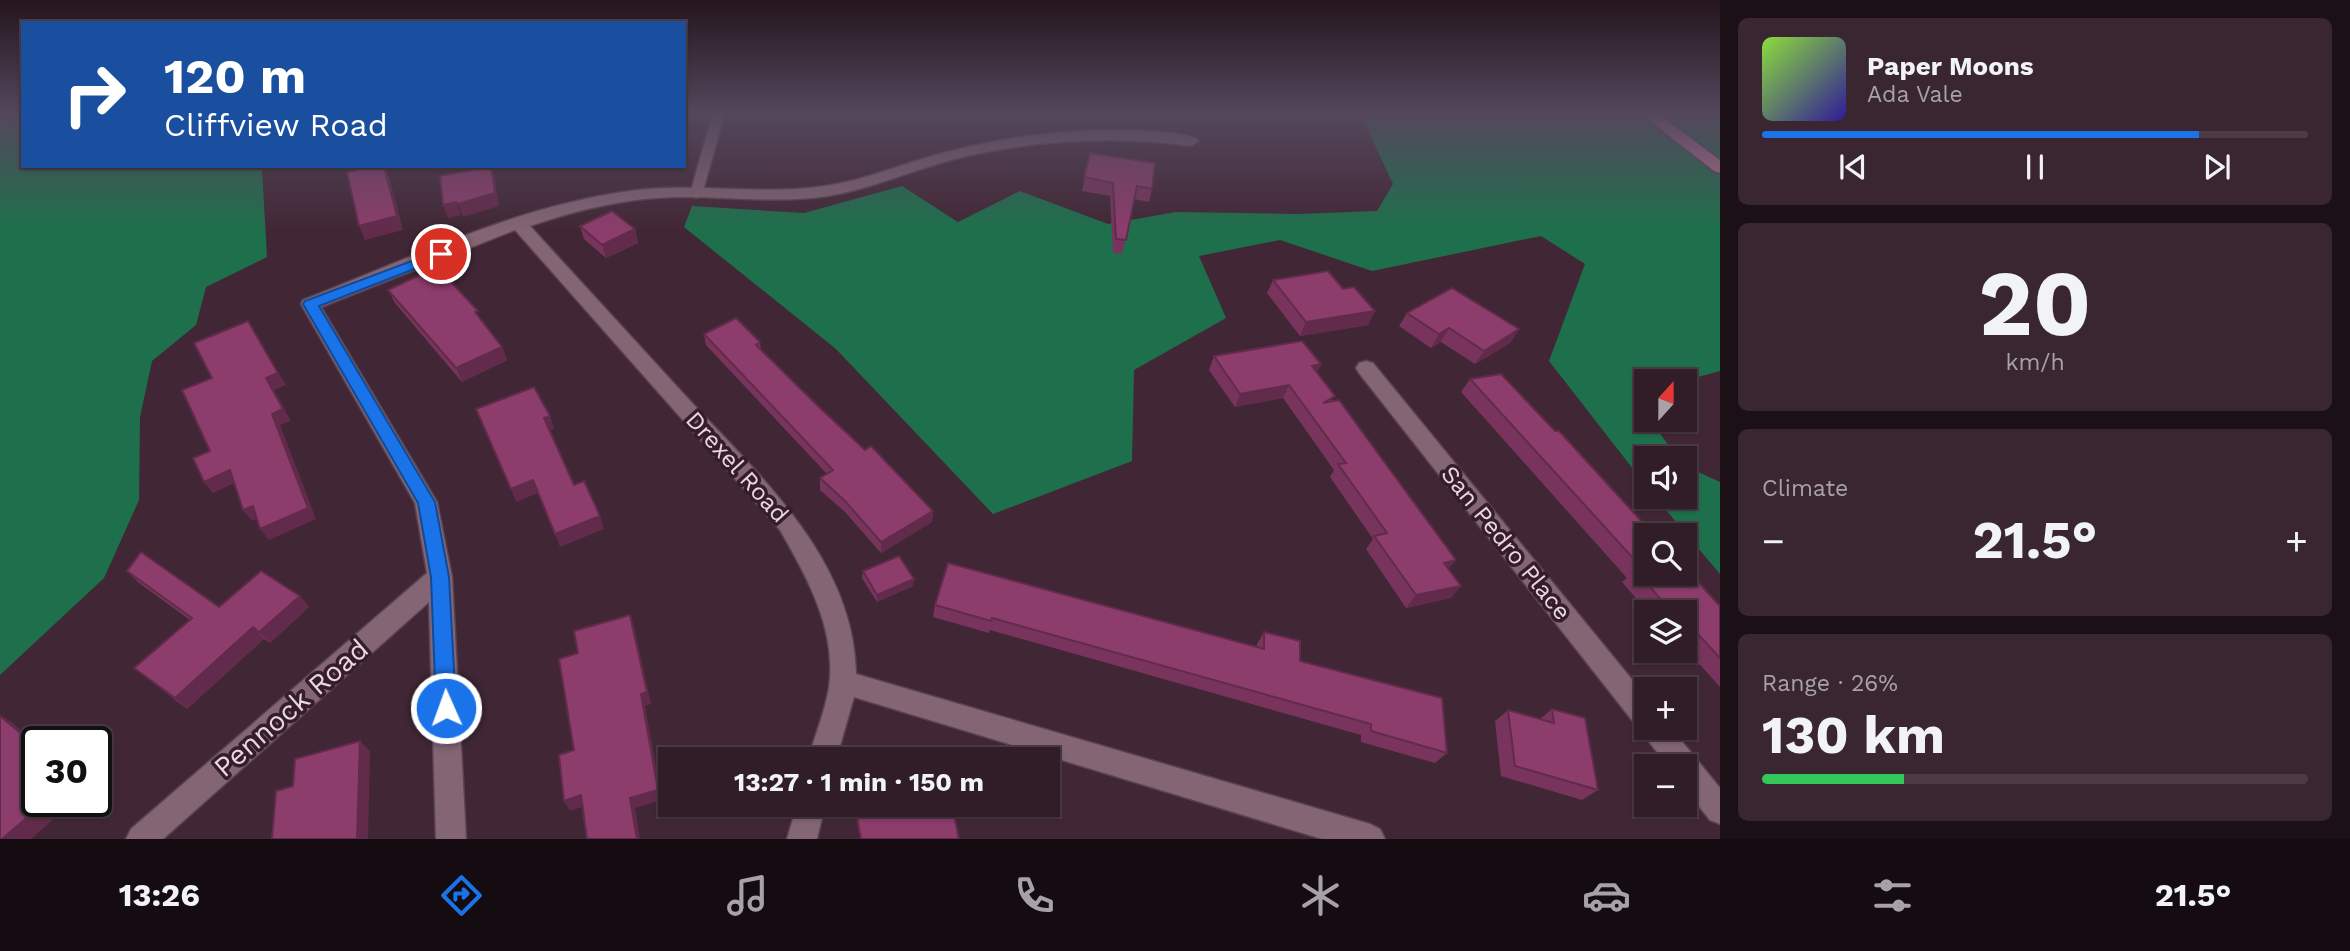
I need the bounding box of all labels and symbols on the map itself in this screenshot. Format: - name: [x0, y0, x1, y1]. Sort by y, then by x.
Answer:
- pin: [411, 224, 471, 284]
- north arrow: [1634, 369, 1698, 432]
- street label: Drexel Road: [680, 406, 794, 528]
- street label: San Pedro Place: [1435, 460, 1577, 626]
- street label: Pennock Road: [207, 632, 375, 784]
- position arrow: [409, 671, 483, 745]
- speed limit sign: 30: [21, 726, 112, 817]

